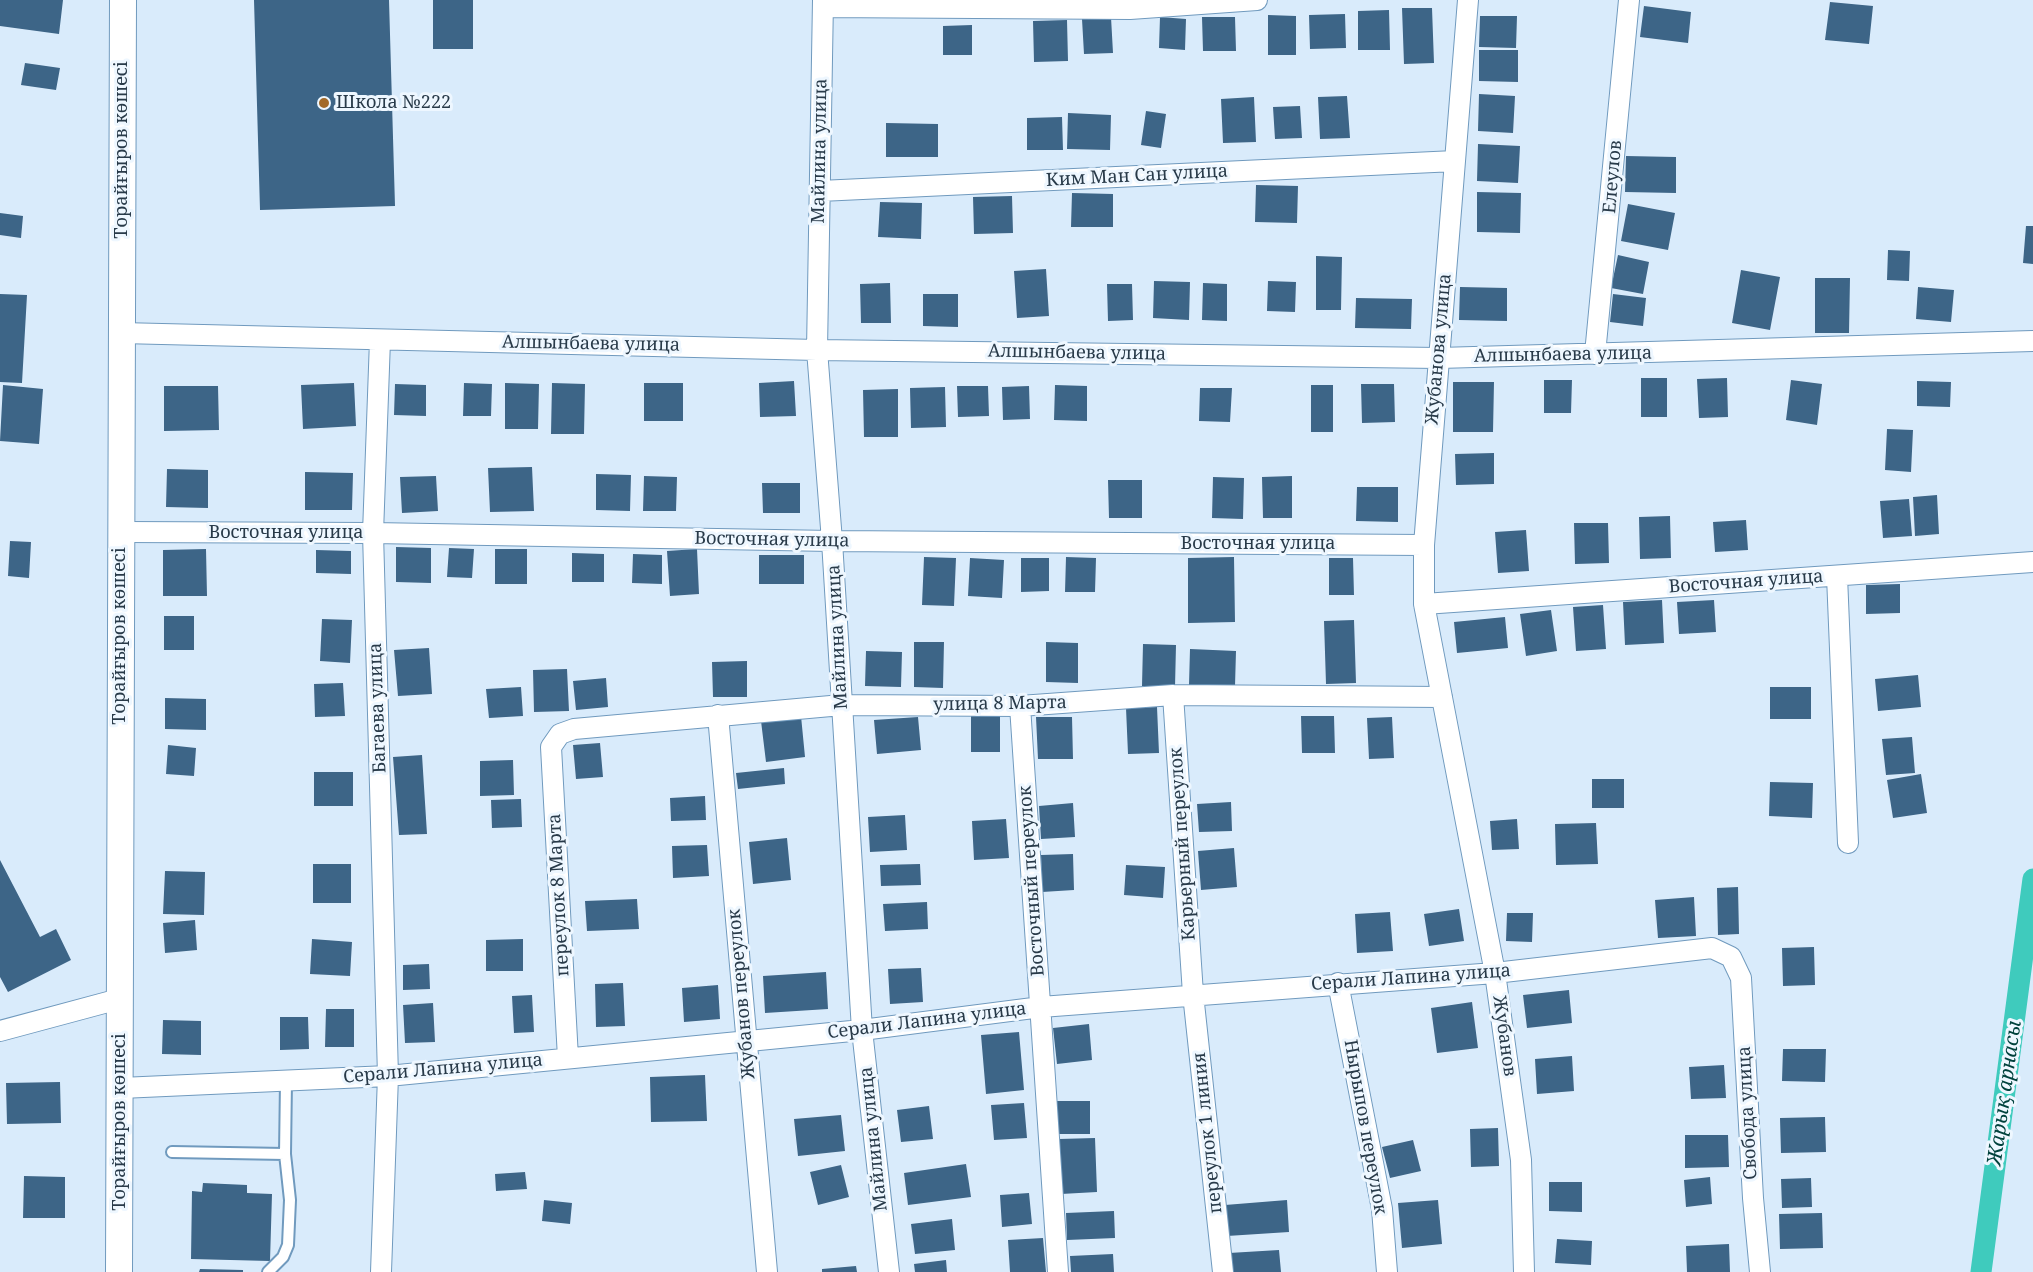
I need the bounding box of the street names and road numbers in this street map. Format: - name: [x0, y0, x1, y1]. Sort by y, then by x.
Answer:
- street label: Торайғыров көшесі: [111, 61, 133, 239]
- street label: Майлина улица: [808, 78, 832, 224]
- street label: Елеулов: [1599, 139, 1627, 215]
- street label: Ким Ман Сан улица: [1045, 160, 1229, 192]
- street label: Жубанова улица: [1422, 273, 1456, 425]
- street label: Алшынбаева улица: [502, 332, 680, 356]
- street label: Алшынбаева улица: [988, 341, 1166, 365]
- street label: Алшынбаева улица: [1474, 343, 1652, 367]
- street label: Восточная улица: [208, 522, 364, 544]
- street label: Восточная улица: [694, 528, 850, 552]
- street label: Восточная улица: [1180, 533, 1336, 555]
- street label: Торайғыров көшесі: [109, 547, 131, 725]
- street label: Майлина улица: [823, 564, 853, 710]
- street label: Восточная улица: [1668, 566, 1824, 598]
- street label: Багаева улица: [365, 642, 391, 774]
- street label: улица 8 Марта: [933, 692, 1067, 716]
- street label: Карьерный переулок: [1165, 747, 1201, 941]
- street label: Восточный переулок: [1015, 785, 1049, 977]
- street label: переулок 8 Марта: [544, 813, 574, 977]
- street label: Жубанов переулок: [724, 908, 760, 1080]
- street label: Серали Лапина улица: [1310, 960, 1512, 996]
- street label: Жубанов: [1488, 994, 1520, 1078]
- street label: Серали Лапина улица: [826, 998, 1028, 1044]
- street label: Торайғыров көшесі: [109, 1033, 131, 1211]
- street label: Нырыпов переулок: [1339, 1038, 1391, 1216]
- street label: Свобода улица: [1734, 1046, 1762, 1180]
- street label: Серали Лапина улица: [342, 1050, 544, 1088]
- street label: переулок 1 линия: [1189, 1051, 1227, 1215]
- street label: Майлина улица: [856, 1066, 892, 1212]

